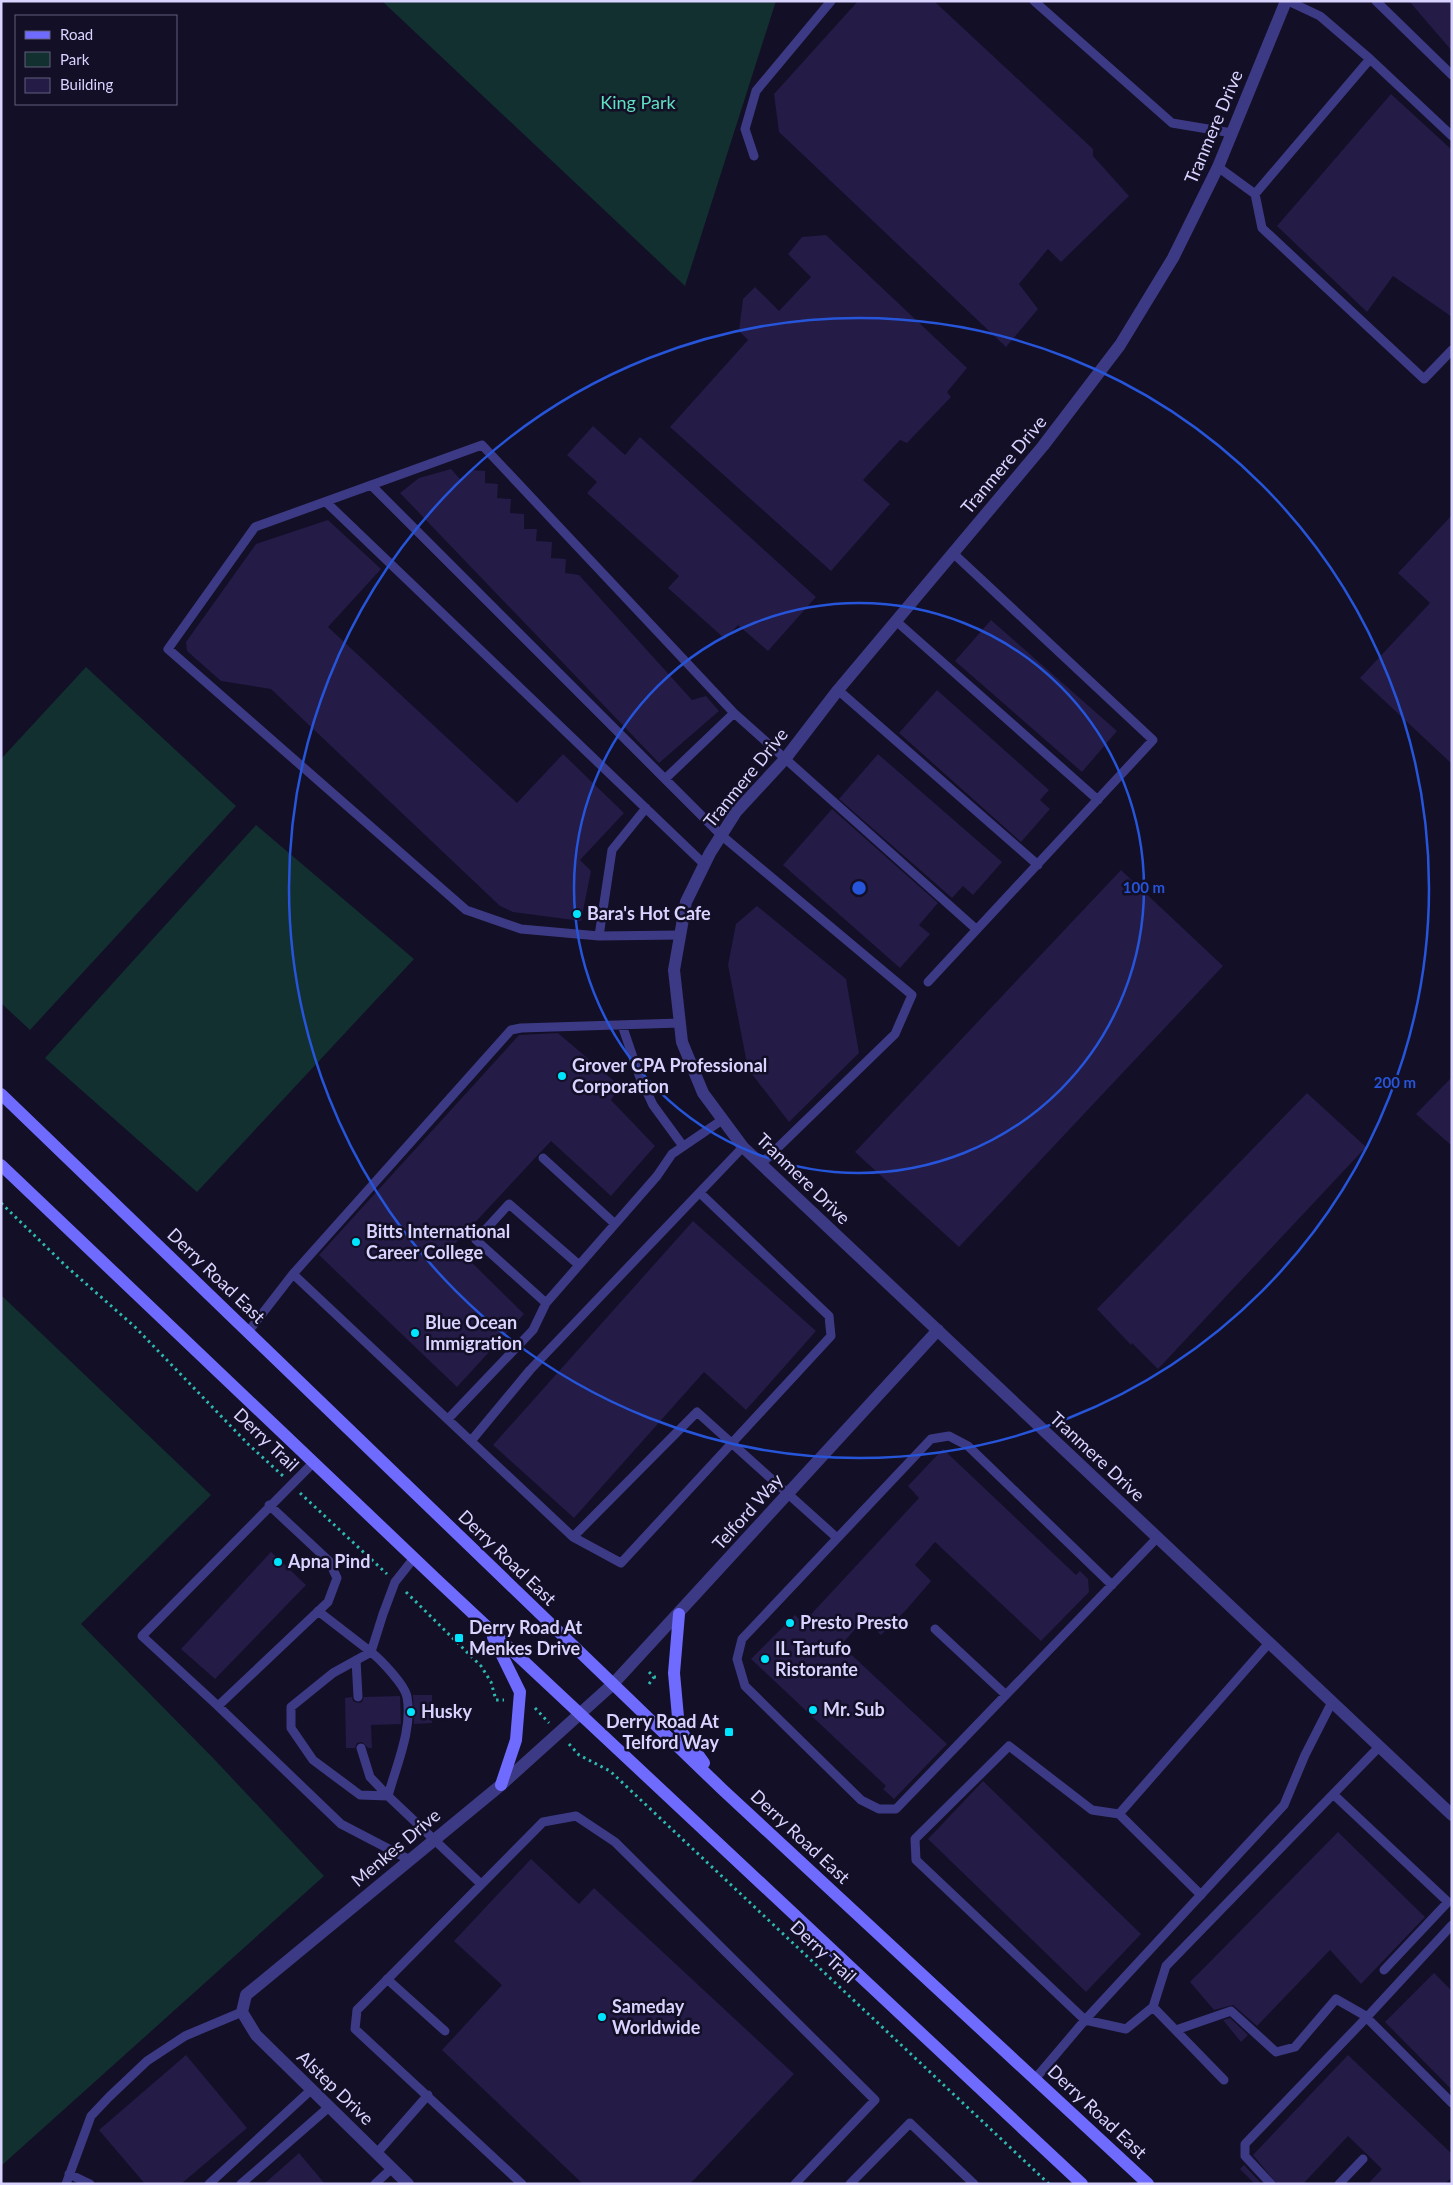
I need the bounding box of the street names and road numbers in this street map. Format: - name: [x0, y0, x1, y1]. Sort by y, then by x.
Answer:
- street label: Tranmere Drive: [1179, 66, 1247, 187]
- street label: Tranmere Drive: [956, 411, 1051, 518]
- street label: Tranmere Drive: [698, 723, 792, 832]
- street label: Tranmere Drive: [752, 1128, 855, 1228]
- street label: Derry Road East: [163, 1223, 271, 1328]
- street label: Derry Trail: [230, 1403, 304, 1476]
- street label: Tranmere Drive: [1046, 1407, 1150, 1506]
- street label: Telford Way: [707, 1468, 788, 1554]
- street label: Derry Road East: [454, 1505, 562, 1610]
- street label: Derry Road East: [747, 1785, 855, 1888]
- street label: Menkes Drive: [346, 1804, 444, 1891]
- street label: Derry Trail: [786, 1915, 861, 1987]
- street label: Alstep Drive: [293, 2045, 378, 2129]
- street label: Derry Road East: [1044, 2060, 1152, 2163]

